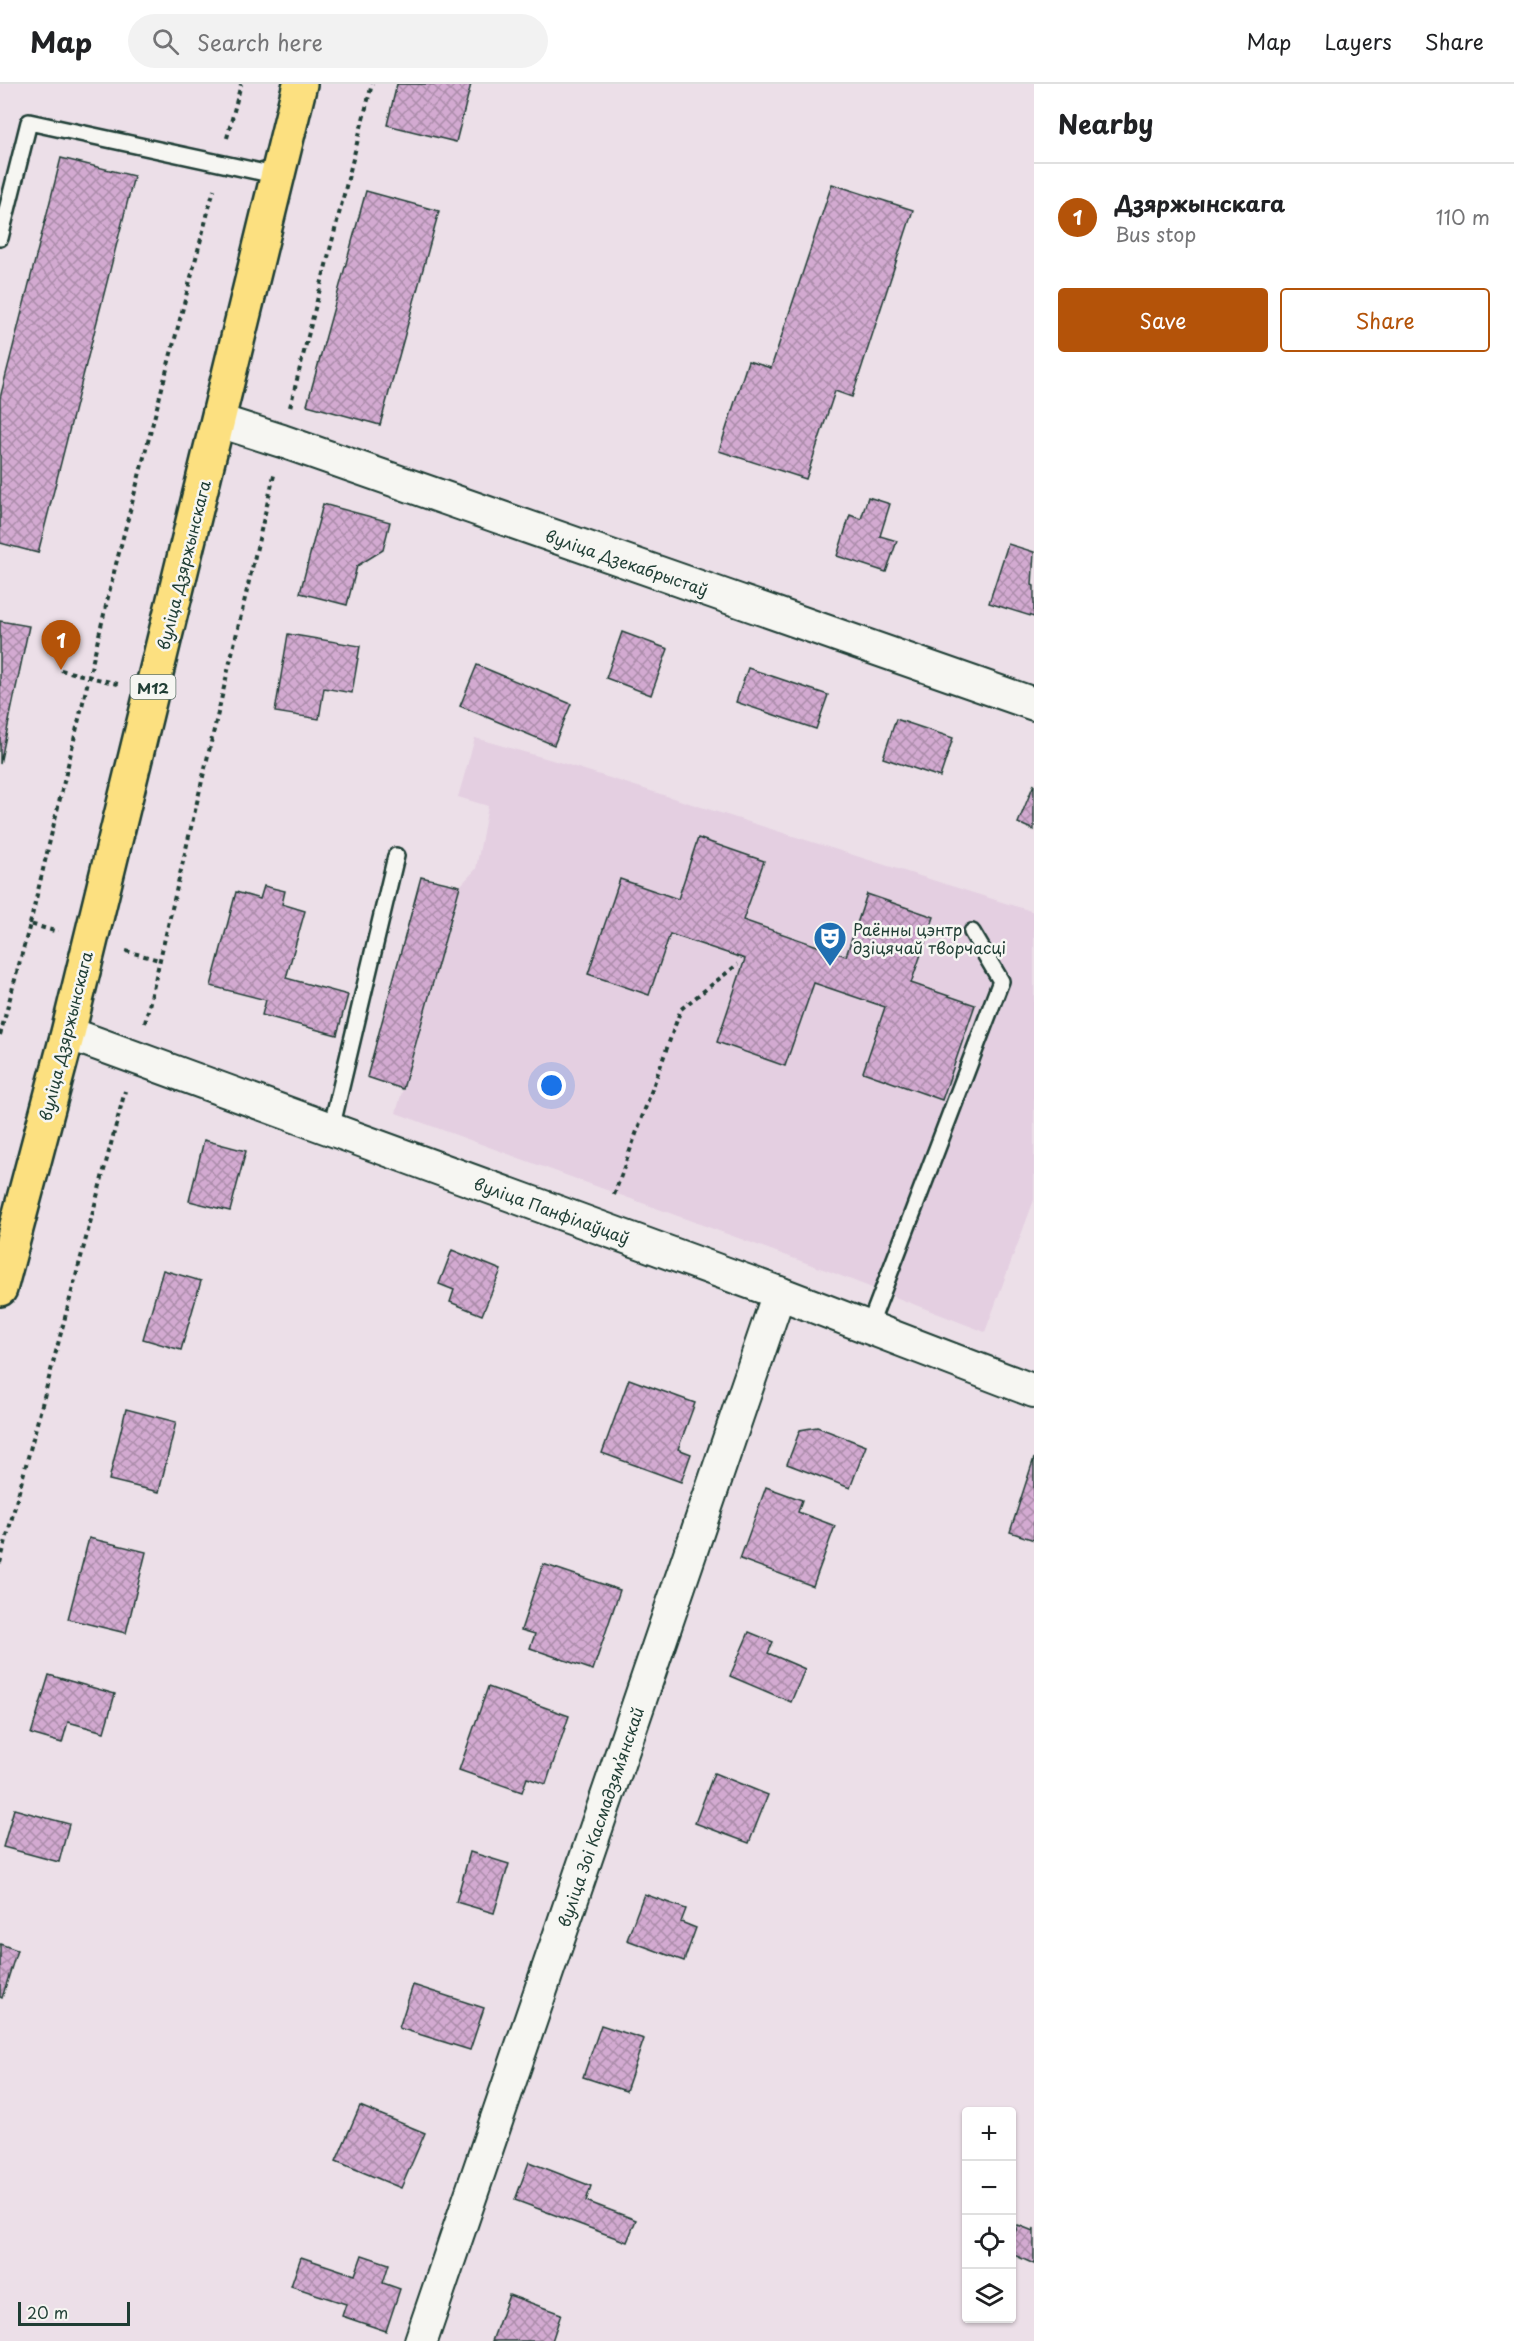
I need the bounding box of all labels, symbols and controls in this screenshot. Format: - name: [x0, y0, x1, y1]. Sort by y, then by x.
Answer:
- search box: [128, 14, 548, 68]
- text: Map: [30, 20, 92, 63]
- icon: search: [149, 25, 182, 58]
- text: Search here: [197, 25, 323, 58]
- text: Map: [1247, 25, 1291, 57]
- text: Layers: [1324, 25, 1392, 57]
- text: Share: [1425, 25, 1484, 57]
- text: Nearby: [1058, 104, 1153, 143]
- text: Дзяржынскага: [1115, 186, 1285, 219]
- text: 1: [1073, 202, 1082, 232]
- text: 110 m: [1436, 202, 1490, 232]
- text: Bus stop: [1115, 219, 1196, 249]
- button: Save: [1058, 288, 1268, 352]
- button: Share: [1280, 288, 1490, 352]
- street label: вуліца Дзяржынскага: [150, 478, 216, 652]
- street label: вуліца Дзекабрыстаў: [542, 523, 712, 601]
- pin: 1: [42, 620, 80, 670]
- road number: М12: [130, 675, 176, 699]
- place label: Раённы цэнтр дзіцячай творчасці: [853, 917, 1006, 959]
- theatre icon: Раённы цэнтр дзіцячай творчасці: [812, 920, 848, 967]
- street label: вуліца Дзяржынскага: [32, 949, 98, 1123]
- your location: [537, 1071, 566, 1100]
- street label: вуліца Панфілаўцаў: [471, 1171, 633, 1249]
- street label: вуліца Зоі Касмадзямʼянскай: [551, 1704, 649, 1930]
- map controls: [962, 2107, 1016, 2323]
- button: +: [962, 2107, 1016, 2161]
- button: −: [962, 2161, 1016, 2215]
- button: locate: [962, 2215, 1016, 2269]
- button: layers: [962, 2269, 1016, 2323]
- scale bar: [18, 2299, 130, 2326]
- text: 20 m: [27, 2300, 68, 2324]

